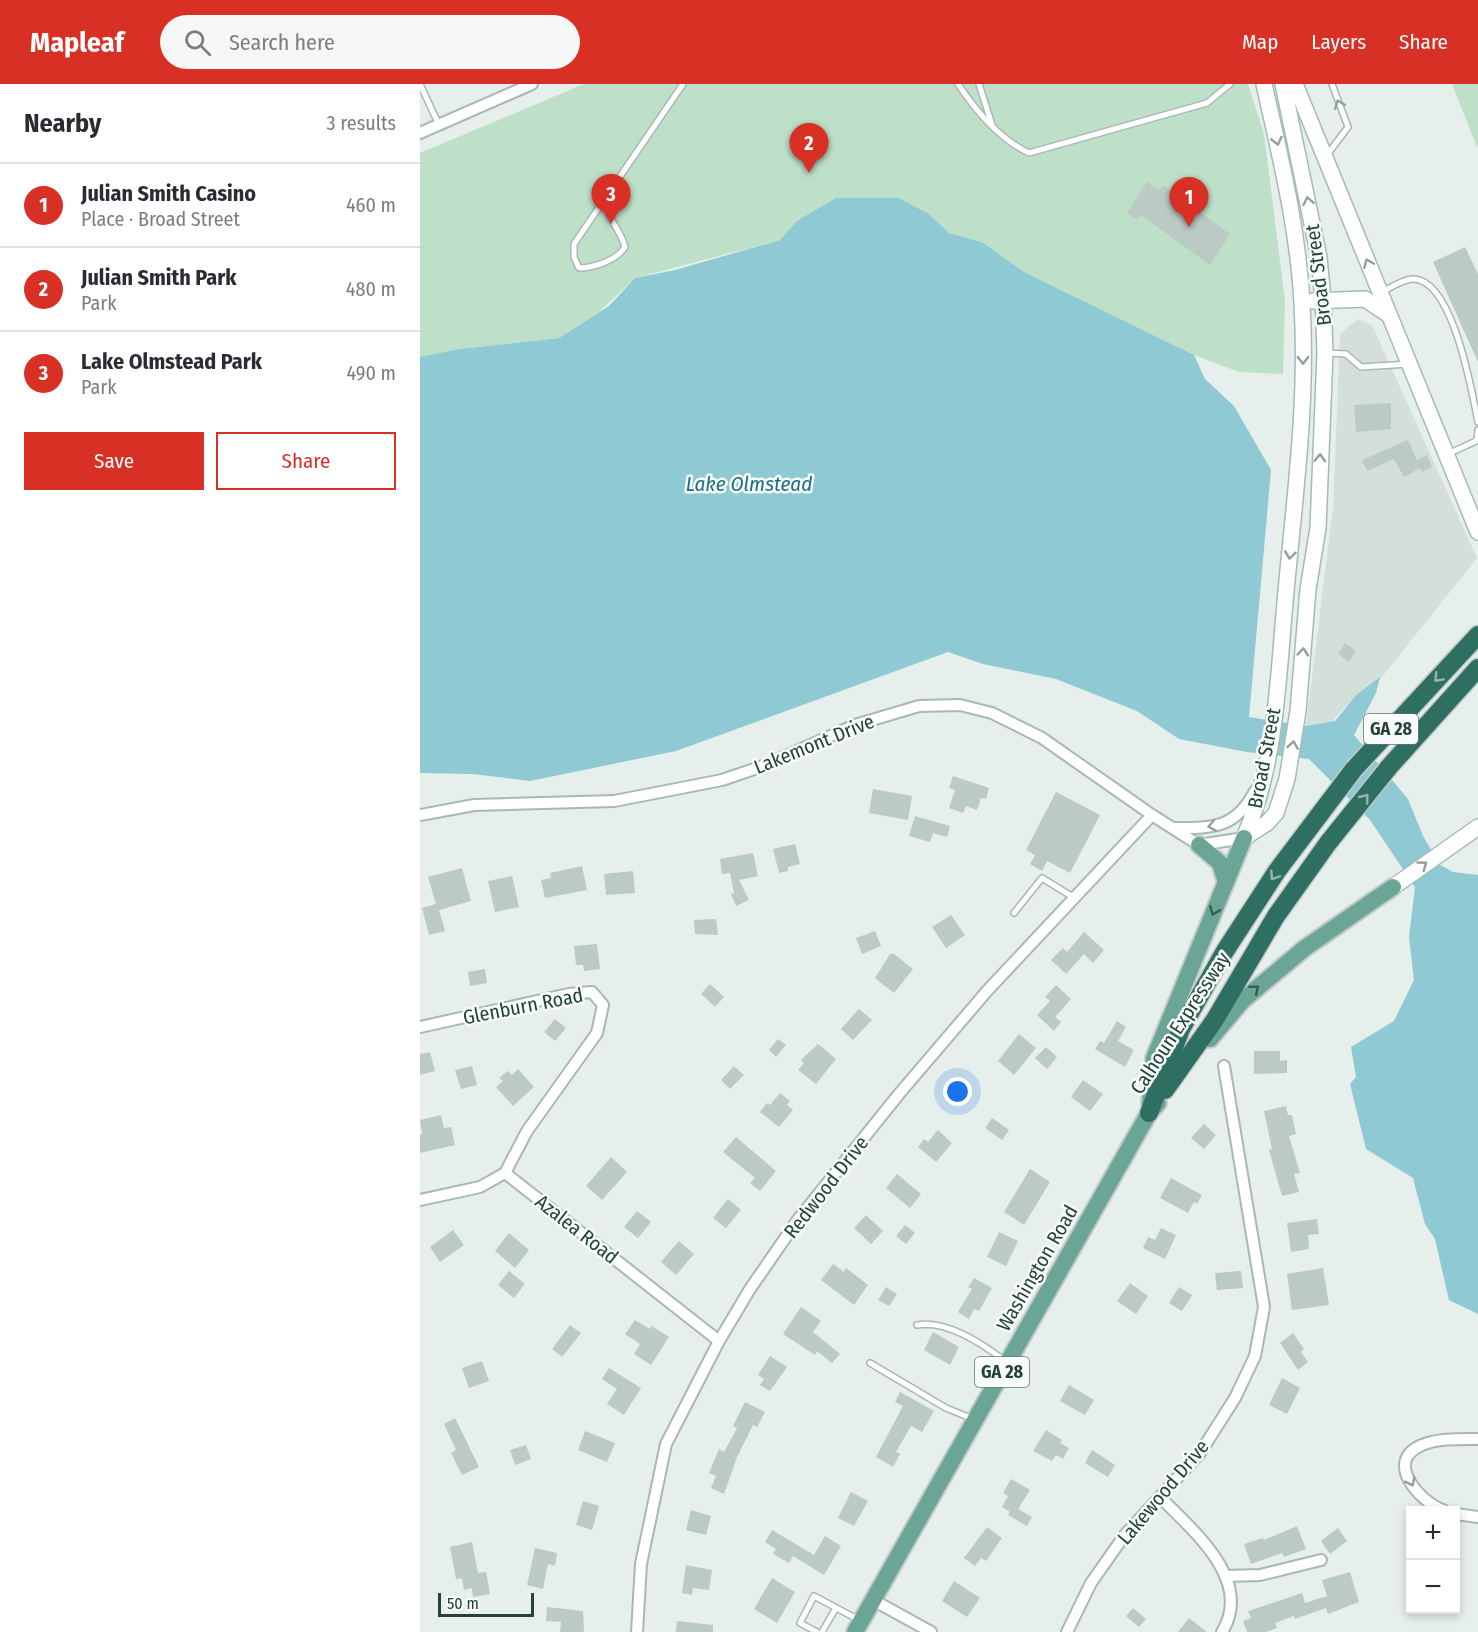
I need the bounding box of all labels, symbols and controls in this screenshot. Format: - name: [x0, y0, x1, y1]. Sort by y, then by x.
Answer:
- search box: [160, 15, 580, 69]
- text: Mapleaf: [30, 26, 124, 59]
- icon: search: [181, 26, 214, 59]
- text: Search here: [229, 29, 335, 56]
- text: Map: [1242, 29, 1278, 55]
- text: Layers: [1311, 29, 1366, 55]
- text: Share: [1399, 29, 1448, 55]
- one-way arrow: [1334, 100, 1347, 110]
- text: Nearby: [24, 108, 101, 139]
- text: 3 results: [327, 111, 396, 135]
- pin: 2: [790, 124, 828, 173]
- one-way arrow: [1269, 136, 1282, 146]
- pin: 3: [592, 174, 630, 224]
- pin: 1: [1170, 178, 1208, 227]
- text: Julian Smith Casino: [81, 180, 256, 207]
- text: 1: [39, 193, 48, 217]
- text: 460 m: [346, 193, 396, 217]
- one-way arrow: [1303, 196, 1315, 206]
- text: Place · Broad Street: [81, 207, 240, 231]
- street label: Broad Street: [1300, 222, 1336, 327]
- one-way arrow: [1363, 259, 1375, 270]
- text: Julian Smith Park: [81, 264, 236, 291]
- text: 2: [39, 277, 48, 301]
- text: 480 m: [346, 277, 396, 301]
- text: Park: [81, 291, 117, 315]
- text: Lake Olmstead Park: [81, 348, 262, 375]
- one-way arrow: [1297, 356, 1309, 365]
- text: 3: [39, 361, 48, 385]
- text: 490 m: [346, 361, 396, 385]
- text: Park: [81, 375, 117, 399]
- button: Save: [24, 432, 204, 490]
- button: Share: [216, 432, 396, 490]
- one-way arrow: [1314, 454, 1327, 463]
- water label: Lake Olmstead: [686, 471, 812, 497]
- one-way arrow: [1285, 550, 1297, 559]
- one-way arrow: [1297, 648, 1310, 657]
- one-way arrow: [1434, 671, 1445, 681]
- street label: Broad Street: [1242, 705, 1286, 810]
- street label: Lakemont Drive: [750, 709, 878, 779]
- road number: GA 28: [1364, 714, 1418, 744]
- one-way arrow: [1286, 740, 1298, 749]
- one-way arrow: [1358, 793, 1369, 804]
- one-way arrow: [1207, 819, 1217, 832]
- one-way arrow: [1416, 861, 1427, 872]
- one-way arrow: [1270, 869, 1281, 880]
- one-way arrow: [1209, 905, 1221, 916]
- street label: Calhoun Expressway: [1125, 947, 1235, 1099]
- street label: Glenburn Road: [461, 983, 585, 1029]
- one-way arrow: [1248, 986, 1259, 997]
- your location: [943, 1077, 972, 1106]
- street label: Redwood Drive: [779, 1131, 873, 1243]
- street label: Azalea Road: [531, 1189, 623, 1269]
- street label: Washington Road: [991, 1201, 1083, 1335]
- road number: GA 28: [975, 1357, 1029, 1387]
- street label: Lakewood Drive: [1112, 1435, 1214, 1549]
- one-way arrow: [1404, 1476, 1415, 1486]
- map controls: [1406, 1506, 1460, 1614]
- button: +: [1406, 1506, 1460, 1560]
- button: −: [1406, 1560, 1460, 1614]
- scale bar: [438, 1590, 534, 1618]
- text: 50 m: [447, 1594, 479, 1613]

